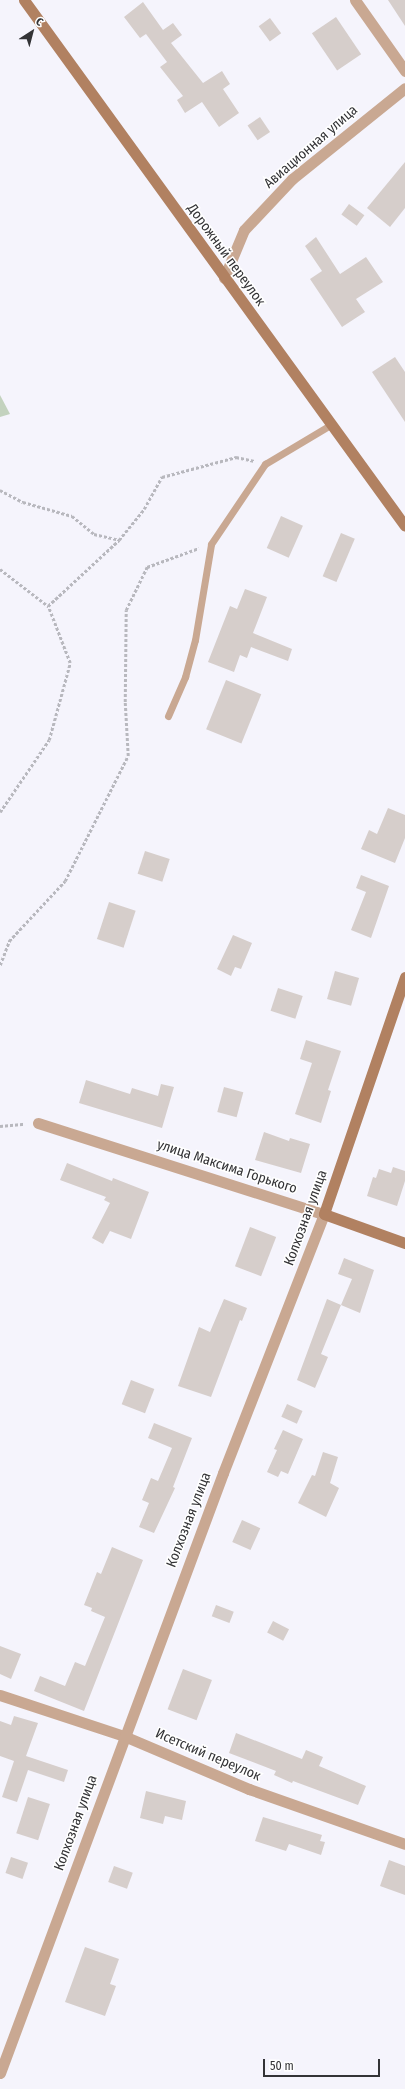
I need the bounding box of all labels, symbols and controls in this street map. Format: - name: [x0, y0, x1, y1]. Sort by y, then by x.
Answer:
- north arrow: [12, 12, 52, 52]
- text: С: [33, 15, 45, 29]
- street label: Авиационная улица: [261, 102, 361, 192]
- street label: Дорожный переулок: [183, 201, 269, 309]
- street label: улица Максима Горького: [155, 1136, 299, 1198]
- street label: Колхозная улица: [281, 1168, 331, 1268]
- street label: Колхозная улица: [163, 1470, 215, 1570]
- street label: Исетский переулок: [153, 1725, 263, 1785]
- street label: Колхозная улица: [51, 1773, 101, 1873]
- scale bar: [265, 2051, 382, 2077]
- text: 50 m: [270, 2059, 294, 2073]

